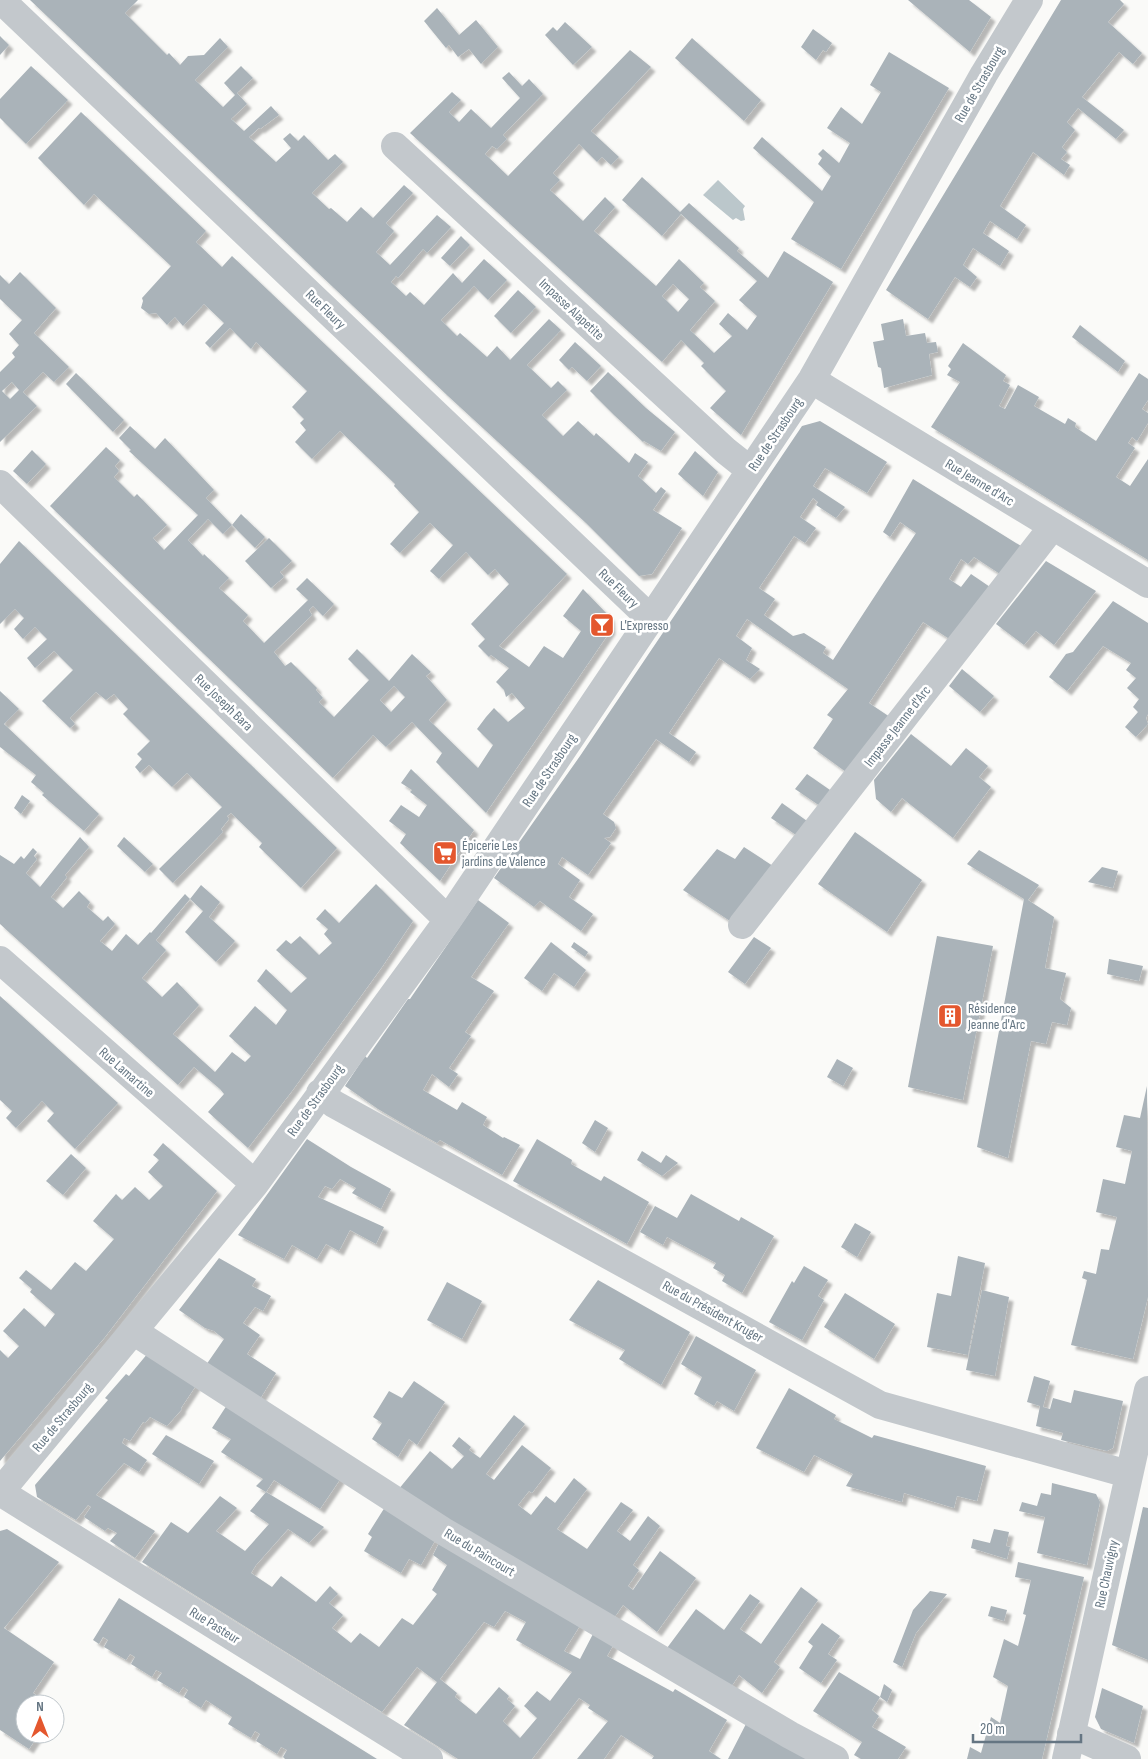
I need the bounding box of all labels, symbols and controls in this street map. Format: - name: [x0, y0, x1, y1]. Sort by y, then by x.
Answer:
- street label: Rue de Strasbourg: [951, 43, 1008, 125]
- street label: Impasse Alapetite: [536, 275, 608, 344]
- street label: Rue Fleury: [302, 286, 350, 333]
- street label: Rue de Strasbourg: [745, 394, 806, 474]
- street label: Rue Jeanne d'Arc: [942, 455, 1017, 510]
- street label: Rue Fleury: [595, 565, 643, 612]
- bar icon: L'Expresso: [589, 612, 615, 638]
- place label: L'Expresso: [620, 617, 669, 634]
- street label: Rue Joseph Bara: [191, 670, 256, 734]
- street label: Impasse Jeanne d'Arc: [860, 682, 934, 770]
- street label: Rue de Strasbourg: [519, 730, 580, 810]
- place label: Épicerie Les jardins de Valence: [461, 837, 546, 870]
- supermarket icon: Épicerie Les jardins de Valence: [432, 840, 458, 866]
- place label: Résidence Jeanne d'Arc: [967, 1000, 1025, 1033]
- building icon: Résidence Jeanne d'Arc: [937, 1003, 963, 1029]
- street label: Rue Lamartine: [96, 1044, 158, 1101]
- street label: Rue de Strasbourg: [284, 1061, 348, 1140]
- street label: Rue du Président Kruger: [659, 1277, 766, 1346]
- street label: Rue de Strasbourg: [29, 1379, 96, 1455]
- street label: Rue du Paincourt: [441, 1525, 518, 1580]
- street label: Rue Chauvigny: [1091, 1538, 1122, 1610]
- street label: Rue Pasteur: [186, 1603, 243, 1647]
- north arrow: [15, 1694, 65, 1744]
- text: N: [36, 1698, 44, 1715]
- scale bar: [973, 1712, 1080, 1744]
- text: 20 m: [980, 1720, 1005, 1739]

